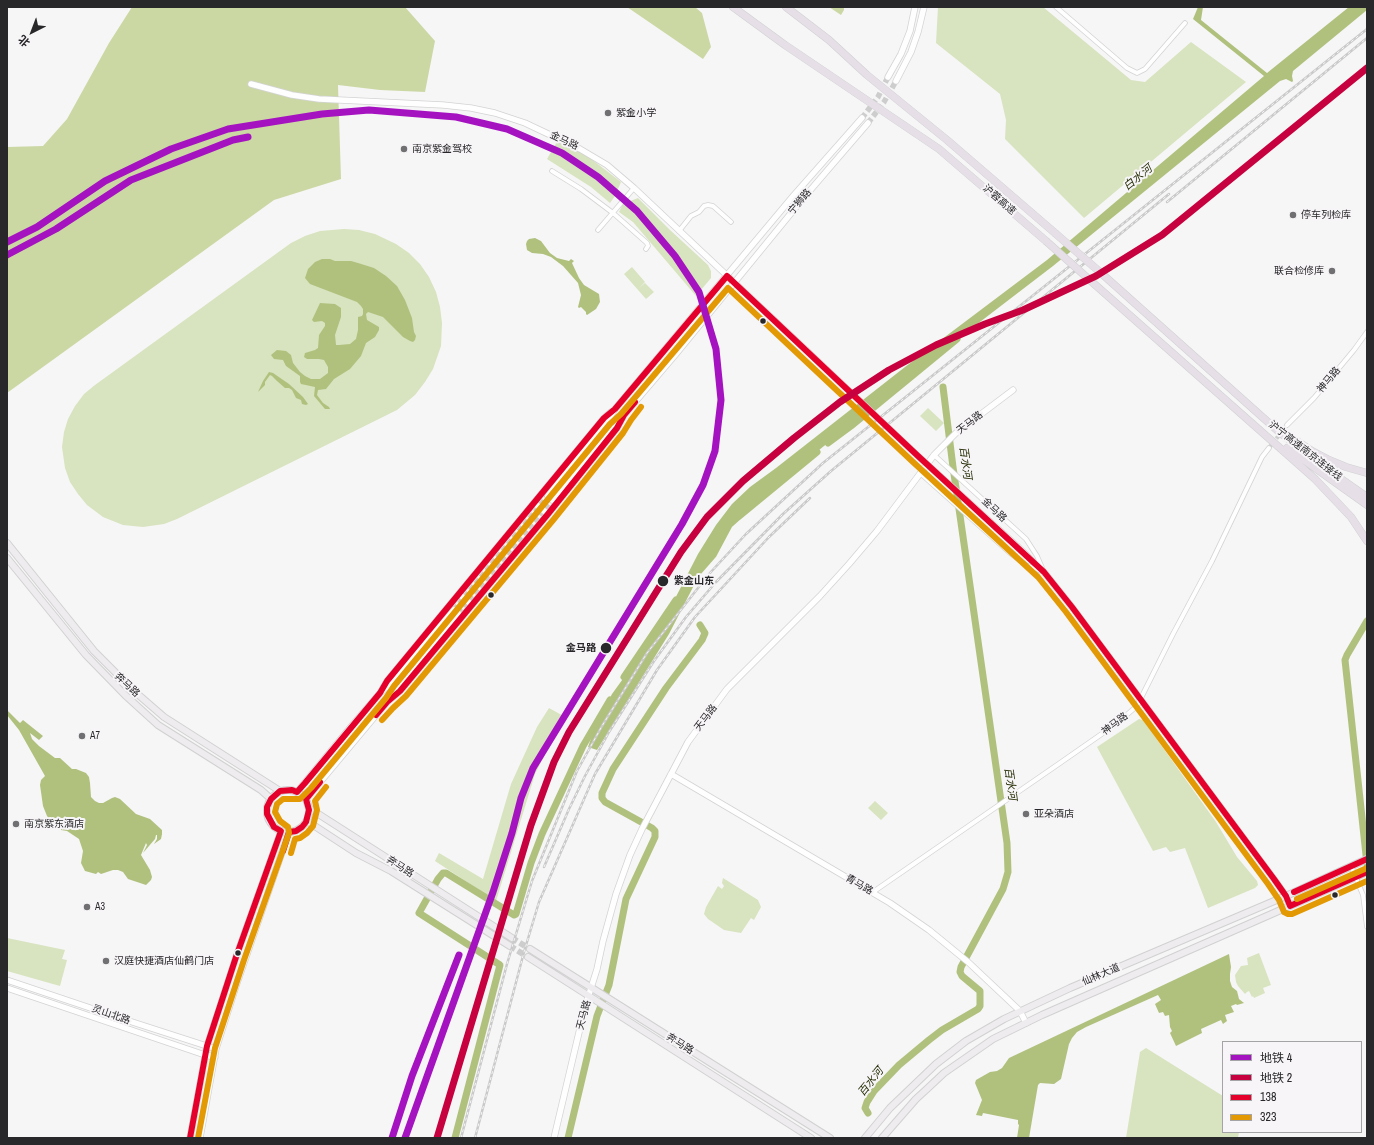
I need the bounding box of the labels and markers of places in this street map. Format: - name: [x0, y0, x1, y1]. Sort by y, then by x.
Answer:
- place label: 紫金小学: [616, 107, 656, 119]
- marker: 紫金小学: [603, 108, 613, 118]
- place label: 南京紫金驾校: [412, 143, 472, 155]
- marker: 南京紫金驾校: [399, 144, 409, 154]
- place label: 停车列检库: [1301, 209, 1351, 221]
- marker: 停车列检库: [1288, 210, 1298, 220]
- place label: 联合检修库: [1274, 265, 1324, 277]
- marker: 联合检修库: [1327, 266, 1337, 276]
- unlabelled marker: [758, 316, 768, 326]
- marker: 紫金山东: [656, 574, 670, 588]
- place label: 紫金山东: [674, 575, 714, 587]
- unlabelled marker: [486, 590, 496, 600]
- marker: 金马路: [599, 641, 613, 655]
- place label: 金马路: [566, 642, 596, 654]
- place label: A7: [90, 730, 100, 742]
- marker: A7: [77, 731, 87, 741]
- place label: 亚朵酒店: [1034, 808, 1074, 820]
- marker: 亚朵酒店: [1021, 809, 1031, 819]
- place label: 南京紫东酒店: [24, 818, 84, 830]
- marker: 南京紫东酒店: [11, 819, 21, 829]
- unlabelled marker: [1330, 890, 1340, 900]
- place label: A3: [95, 901, 105, 913]
- marker: A3: [82, 902, 92, 912]
- unlabelled marker: [233, 948, 243, 958]
- place label: 汉庭快捷酒店仙鹤门店: [114, 955, 214, 967]
- marker: 汉庭快捷酒店仙鹤门店: [101, 956, 111, 966]

